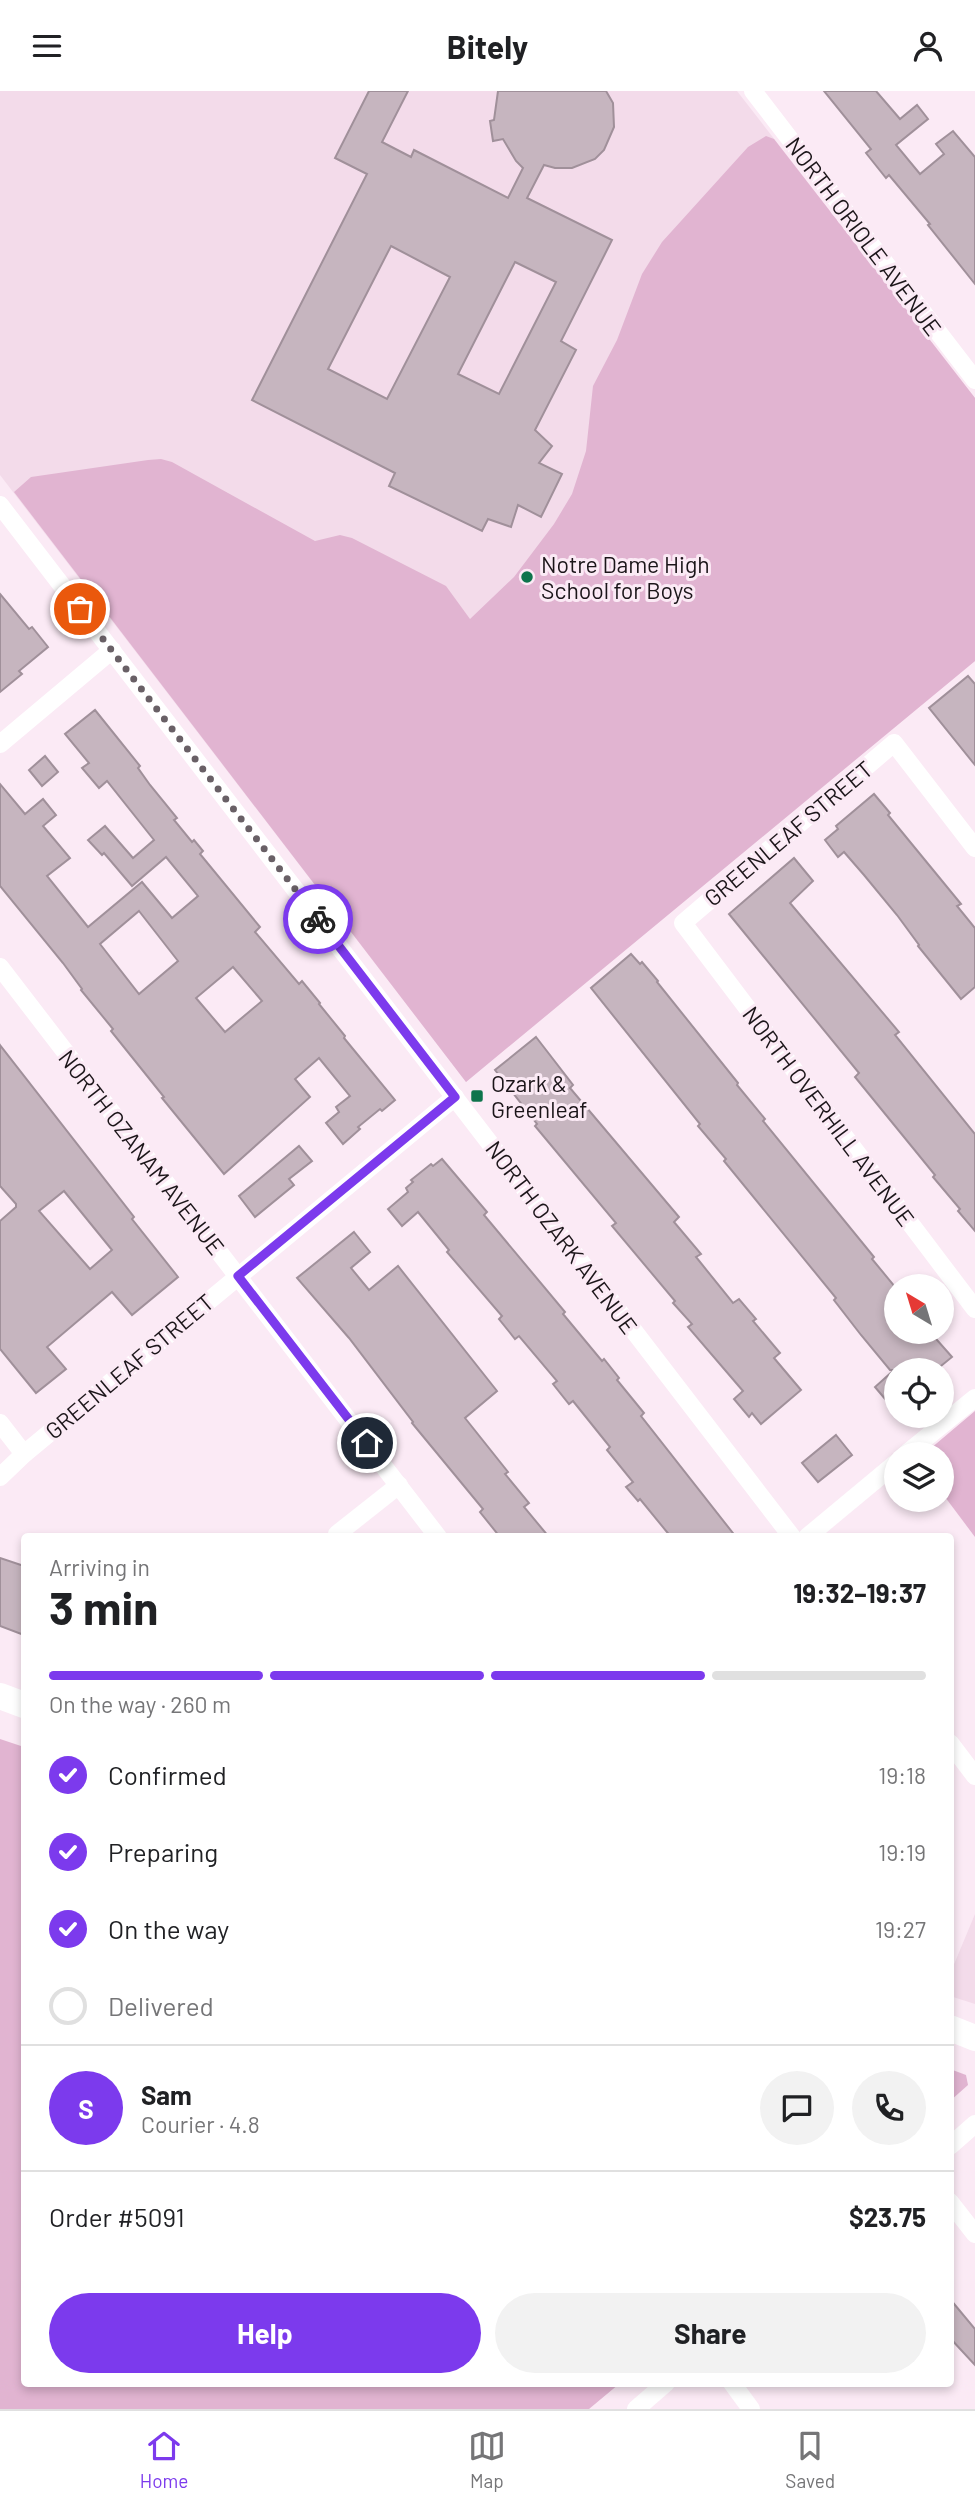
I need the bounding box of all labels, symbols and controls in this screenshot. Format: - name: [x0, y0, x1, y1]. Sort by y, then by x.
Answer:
- icon: menu: [28, 27, 66, 65]
- text: Bitely: [447, 27, 528, 65]
- icon: person: [909, 27, 947, 65]
- street label: NORTH ORIOLE AVENUE: [780, 131, 948, 341]
- place label: Notre Dame High School for Boys: [541, 550, 710, 604]
- marker: Notre Dame High School for Boys: [519, 569, 535, 585]
- pin: [50, 579, 110, 639]
- icon: bag: [61, 590, 99, 628]
- street label: GREENLEAF STREET: [698, 754, 878, 912]
- courier: [283, 884, 353, 954]
- icon: bike: [299, 900, 337, 938]
- street label: NORTH OVERHILL AVENUE: [737, 1001, 921, 1231]
- street label: NORTH OZANAM AVENUE: [53, 1044, 231, 1260]
- place label: Ozark & Greenleaf: [491, 1069, 588, 1123]
- marker: Ozark & Greenleaf: [469, 1088, 485, 1104]
- street label: NORTH OZARK AVENUE: [480, 1135, 644, 1339]
- north arrow: [884, 1274, 954, 1344]
- map controls: [884, 1274, 954, 1512]
- street label: GREENLEAF STREET: [39, 1287, 219, 1445]
- button: locate: [884, 1358, 954, 1428]
- pin: [337, 1413, 397, 1473]
- icon: home: [348, 1424, 386, 1462]
- button: layers: [884, 1442, 954, 1512]
- text: Arriving in: [49, 1553, 150, 1581]
- text: 19:32–19:37: [793, 1577, 926, 1608]
- text: 3 min: [49, 1579, 158, 1634]
- text: On the way · 260 m: [49, 1690, 231, 1718]
- icon: check: [49, 1756, 87, 1794]
- text: Confirmed: [108, 1759, 227, 1790]
- text: 19:18: [878, 1761, 926, 1789]
- icon: check: [49, 1833, 87, 1871]
- text: Preparing: [108, 1836, 218, 1867]
- text: 19:19: [878, 1838, 926, 1866]
- icon: check: [49, 1910, 87, 1948]
- text: On the way: [108, 1913, 229, 1944]
- text: 19:27: [875, 1915, 926, 1943]
- text: Delivered: [108, 1990, 214, 2021]
- button: chat: [760, 2071, 834, 2145]
- button: phone: [852, 2071, 926, 2145]
- text: Sam: [141, 2079, 192, 2110]
- text: S: [78, 2093, 94, 2124]
- text: Courier · 4.8: [141, 2110, 260, 2138]
- text: Order #5091: [49, 2201, 185, 2232]
- text: $23.75: [849, 2201, 926, 2232]
- button: Help: [49, 2293, 481, 2373]
- button: Share: [495, 2293, 926, 2373]
- tab: Home: [140, 2427, 188, 2492]
- tab: Map: [468, 2427, 506, 2492]
- tab: Saved: [785, 2427, 835, 2492]

